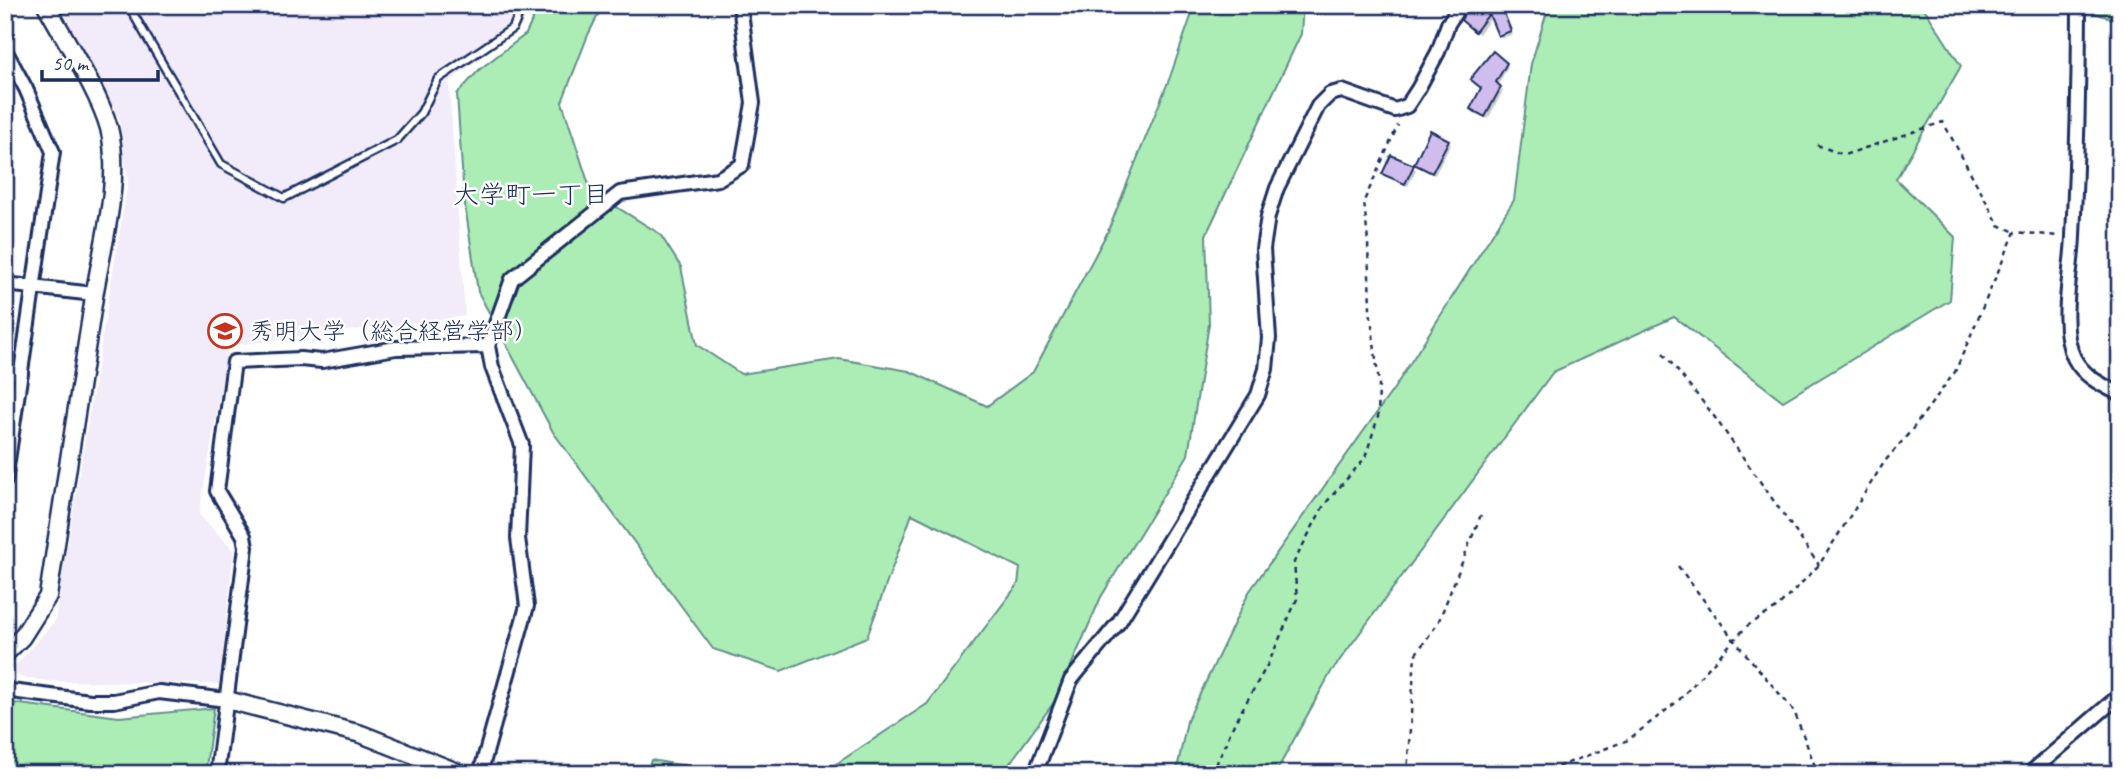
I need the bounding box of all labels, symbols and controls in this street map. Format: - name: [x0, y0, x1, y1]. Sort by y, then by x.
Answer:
- scale bar: [42, 38, 158, 82]
- text: 50 m: [52, 50, 90, 76]
- district label: 大学町一丁目: [453, 178, 609, 211]
- school or university icon: 秀明大学（総合経営学部）: [206, 312, 244, 350]
- place label: 秀明大学（総合経営学部）: [250, 316, 538, 346]

